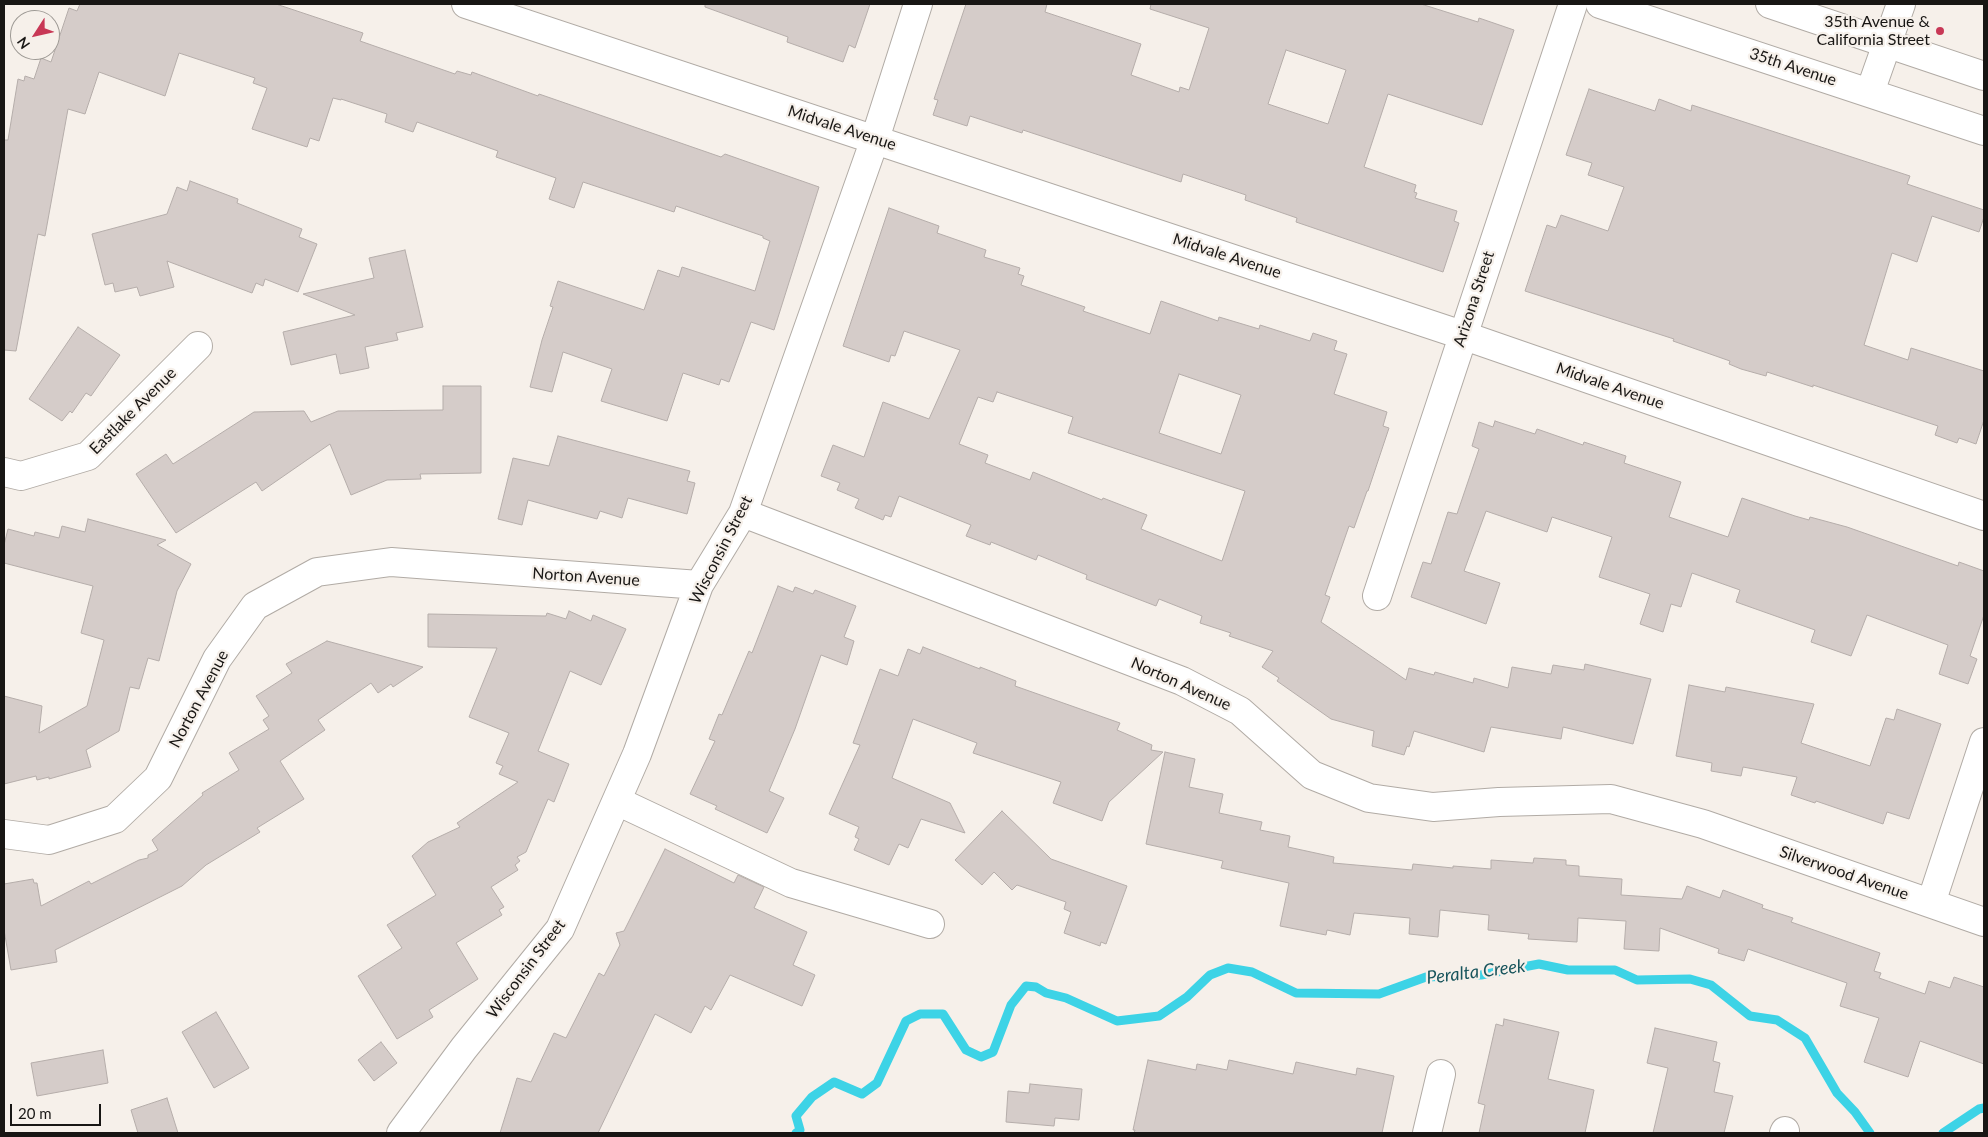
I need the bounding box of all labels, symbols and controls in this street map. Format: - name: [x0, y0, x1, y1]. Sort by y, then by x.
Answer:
- north arrow: [10, 10, 60, 60]
- place label: 35th Avenue & California Street: [1817, 12, 1930, 50]
- marker: 35th Avenue & California Street: [1934, 25, 1946, 37]
- text: N: [13, 34, 33, 53]
- street label: 35th Avenue: [1747, 44, 1839, 90]
- street label: Midvale Avenue: [785, 101, 899, 155]
- street label: Midvale Avenue: [1170, 229, 1284, 283]
- street label: Arizona Street: [1449, 249, 1499, 349]
- street label: Midvale Avenue: [1554, 359, 1666, 413]
- street label: Eastlake Avenue: [86, 364, 180, 458]
- street label: Wisconsin Street: [686, 493, 756, 607]
- street label: Norton Avenue: [532, 564, 640, 590]
- street label: Norton Avenue: [165, 647, 233, 751]
- street label: Norton Avenue: [1128, 653, 1234, 715]
- street label: Silverwood Avenue: [1777, 842, 1911, 904]
- street label: Wisconsin Street: [483, 916, 569, 1022]
- water label: Peralta Creek: [1425, 955, 1527, 989]
- scale bar: [12, 1094, 104, 1126]
- text: 20 m: [18, 1104, 52, 1122]

